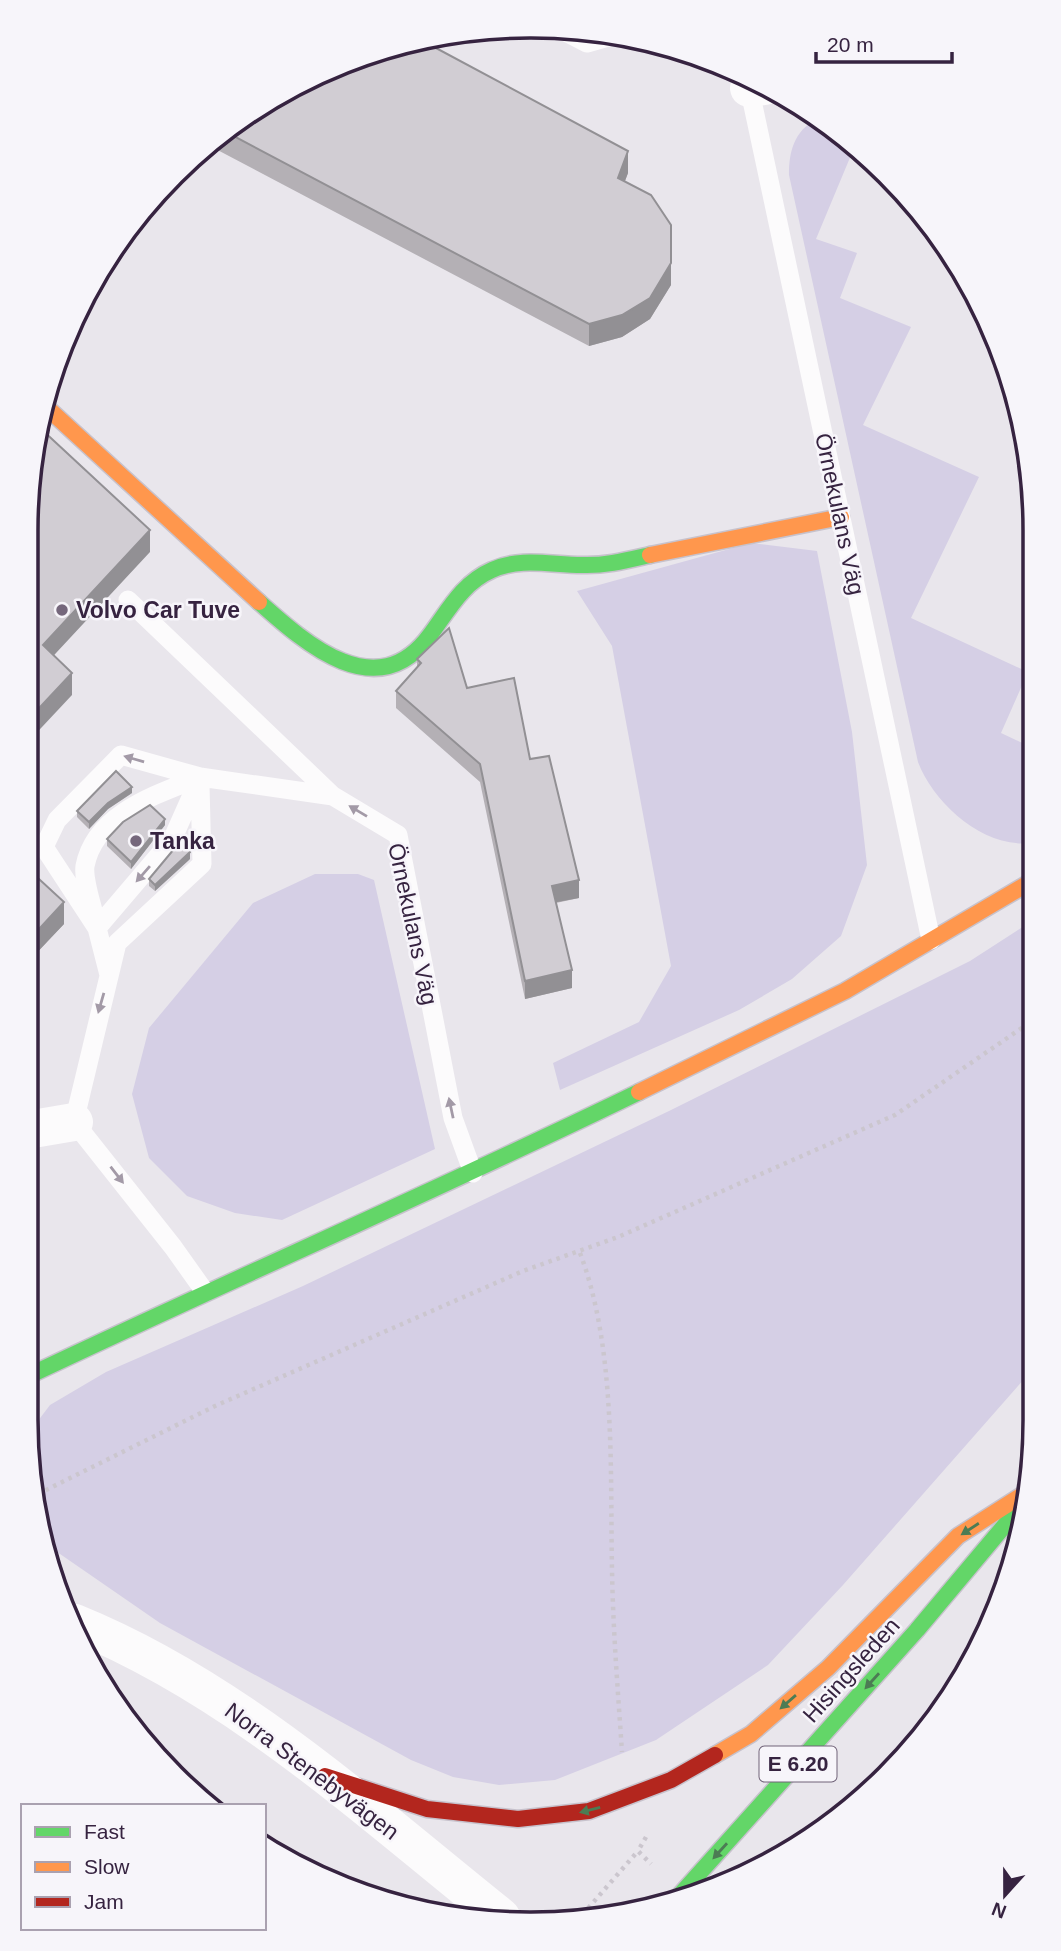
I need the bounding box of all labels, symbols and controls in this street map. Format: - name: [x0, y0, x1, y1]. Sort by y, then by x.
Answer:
- scale bar: [816, 21, 953, 65]
- text: 20 m: [827, 33, 874, 56]
- street label: Örnekulans Väg: [810, 431, 870, 597]
- place label: Volvo Car Tuve: [76, 597, 240, 623]
- marker: Volvo Car Tuve: [54, 602, 70, 618]
- one-way arrow: [123, 753, 144, 763]
- one-way arrow: [348, 805, 367, 817]
- place label: Tanka: [150, 828, 215, 854]
- marker: Tanka: [128, 833, 144, 849]
- street label: Örnekulans Väg: [383, 841, 443, 1007]
- one-way arrow: [135, 865, 151, 883]
- one-way arrow: [96, 992, 106, 1013]
- one-way arrow: [446, 1097, 457, 1119]
- one-way arrow: [109, 1166, 124, 1184]
- one-way arrow: [960, 1522, 979, 1535]
- street label: Hisingsleden: [797, 1612, 905, 1728]
- one-way arrow: [864, 1672, 880, 1690]
- one-way arrow: [779, 1694, 797, 1710]
- street label: Norra Stenebyvägen: [220, 1697, 404, 1845]
- road number: E 6.20: [760, 1746, 836, 1782]
- legend: [21, 1804, 266, 1930]
- one-way arrow: [579, 1804, 601, 1815]
- text: Fast: [84, 1820, 125, 1843]
- one-way arrow: [712, 1842, 728, 1860]
- text: Slow: [84, 1855, 130, 1878]
- north arrow: [970, 1860, 1040, 1930]
- text: Jam: [84, 1890, 124, 1913]
- text: N: [989, 1898, 1009, 1923]

